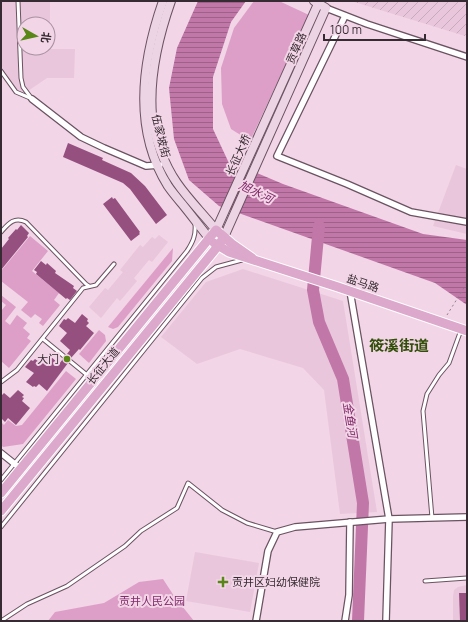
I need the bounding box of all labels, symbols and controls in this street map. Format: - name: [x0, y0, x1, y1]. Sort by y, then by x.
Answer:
- north arrow: [16, 16, 56, 56]
- scale bar: [324, 16, 425, 42]
- text: 100 m: [330, 21, 362, 38]
- street label: 贡草路: [282, 30, 309, 66]
- text: 北: [38, 31, 55, 44]
- street label: 伍家坡街: [149, 113, 174, 159]
- street label: 长征大桥: [222, 132, 253, 178]
- water label: 旭水河: [236, 176, 278, 208]
- street label: 盐马路: [345, 270, 381, 295]
- district label: 筱溪街道: [369, 335, 429, 356]
- street label: 长征大道: [83, 344, 122, 388]
- place label: 大门: [37, 351, 59, 366]
- marker: 大门: [62, 354, 72, 364]
- water label: 金鱼河: [339, 401, 362, 441]
- place label: 贡井区妇幼保健院: [232, 574, 320, 589]
- marker: 贡井区妇幼保健院: [217, 576, 229, 588]
- park label: 贡井人民公园: [119, 593, 185, 608]

